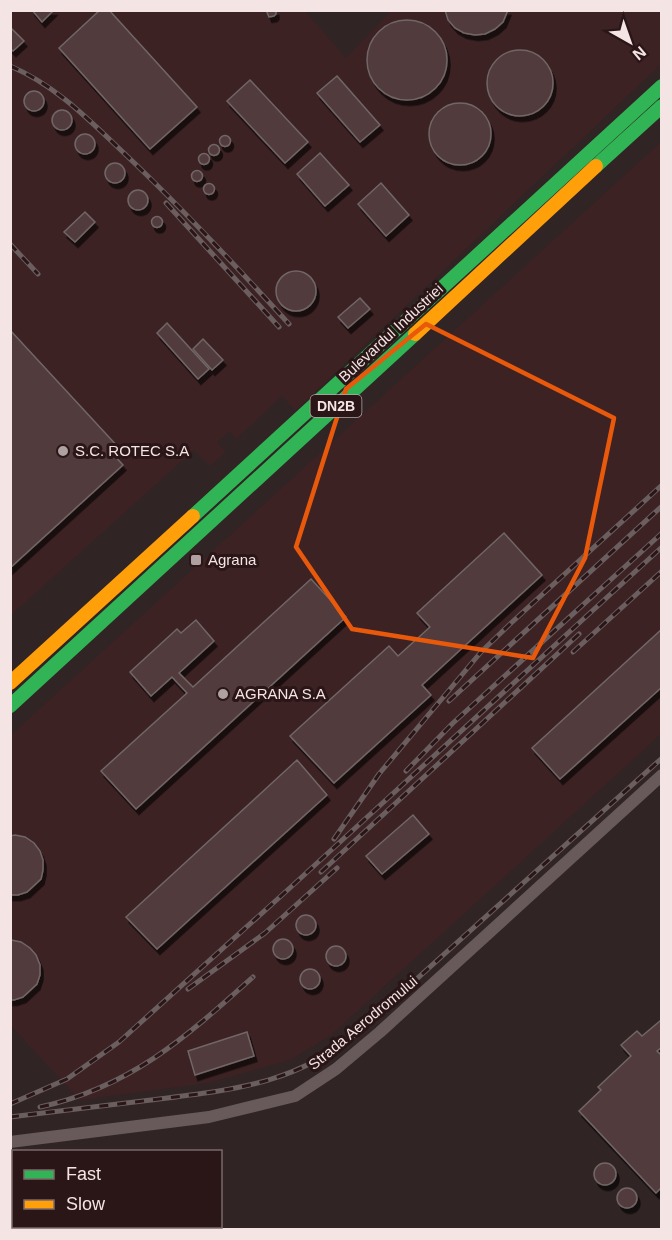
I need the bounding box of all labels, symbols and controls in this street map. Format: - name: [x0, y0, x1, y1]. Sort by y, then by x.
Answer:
- north arrow: [600, 12, 660, 72]
- text: N: [629, 43, 649, 63]
- street label: Bulevardul Industriei: [335, 280, 446, 385]
- road number: DN2B: [310, 395, 362, 417]
- place label: S.C. ROTEC S.A: [75, 442, 189, 459]
- marker: S.C. ROTEC S.A: [56, 444, 70, 458]
- place label: Agrana: [208, 551, 257, 568]
- marker: Agrana: [189, 553, 203, 567]
- place label: AGRANA S.A: [235, 685, 326, 702]
- marker: AGRANA S.A: [216, 687, 230, 701]
- street label: Strada Aerodromului: [305, 972, 421, 1073]
- legend: [12, 1150, 222, 1228]
- text: Fast: [66, 1164, 101, 1184]
- text: Slow: [66, 1194, 106, 1214]

